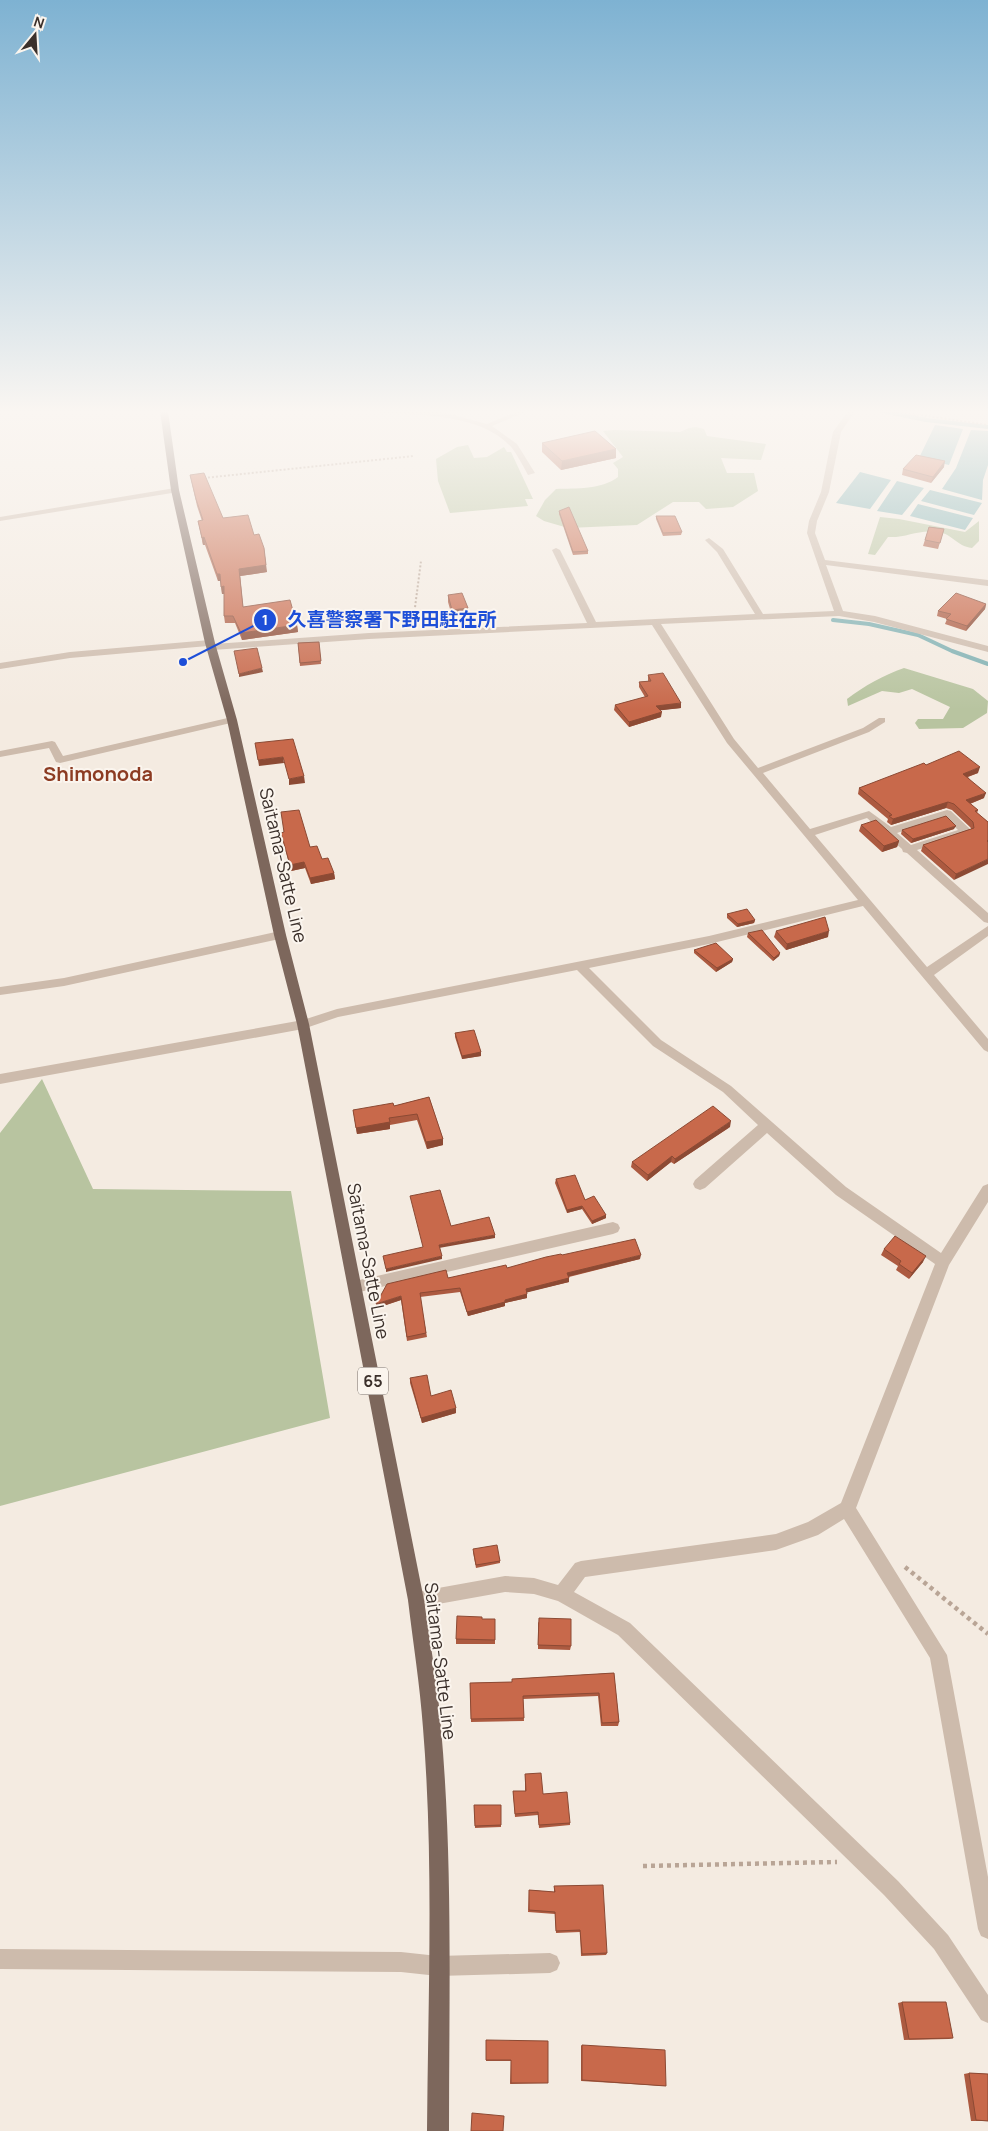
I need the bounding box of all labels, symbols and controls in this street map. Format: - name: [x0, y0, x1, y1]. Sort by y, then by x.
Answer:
- north arrow: [10, 10, 60, 60]
- text: N: [31, 12, 47, 33]
- callout: 久喜警察署下野田駐在所: [253, 603, 507, 637]
- text: 久喜警察署下野田駐在所: [287, 606, 497, 632]
- text: 1: [262, 609, 268, 630]
- district label: Shimonoda: [43, 760, 153, 787]
- street label: Saitama-Satte Line: [254, 785, 314, 945]
- street label: Saitama-Satte Line: [342, 1181, 396, 1341]
- road number: 65: [358, 1368, 388, 1394]
- street label: Saitama-Satte Line: [419, 1581, 463, 1741]

